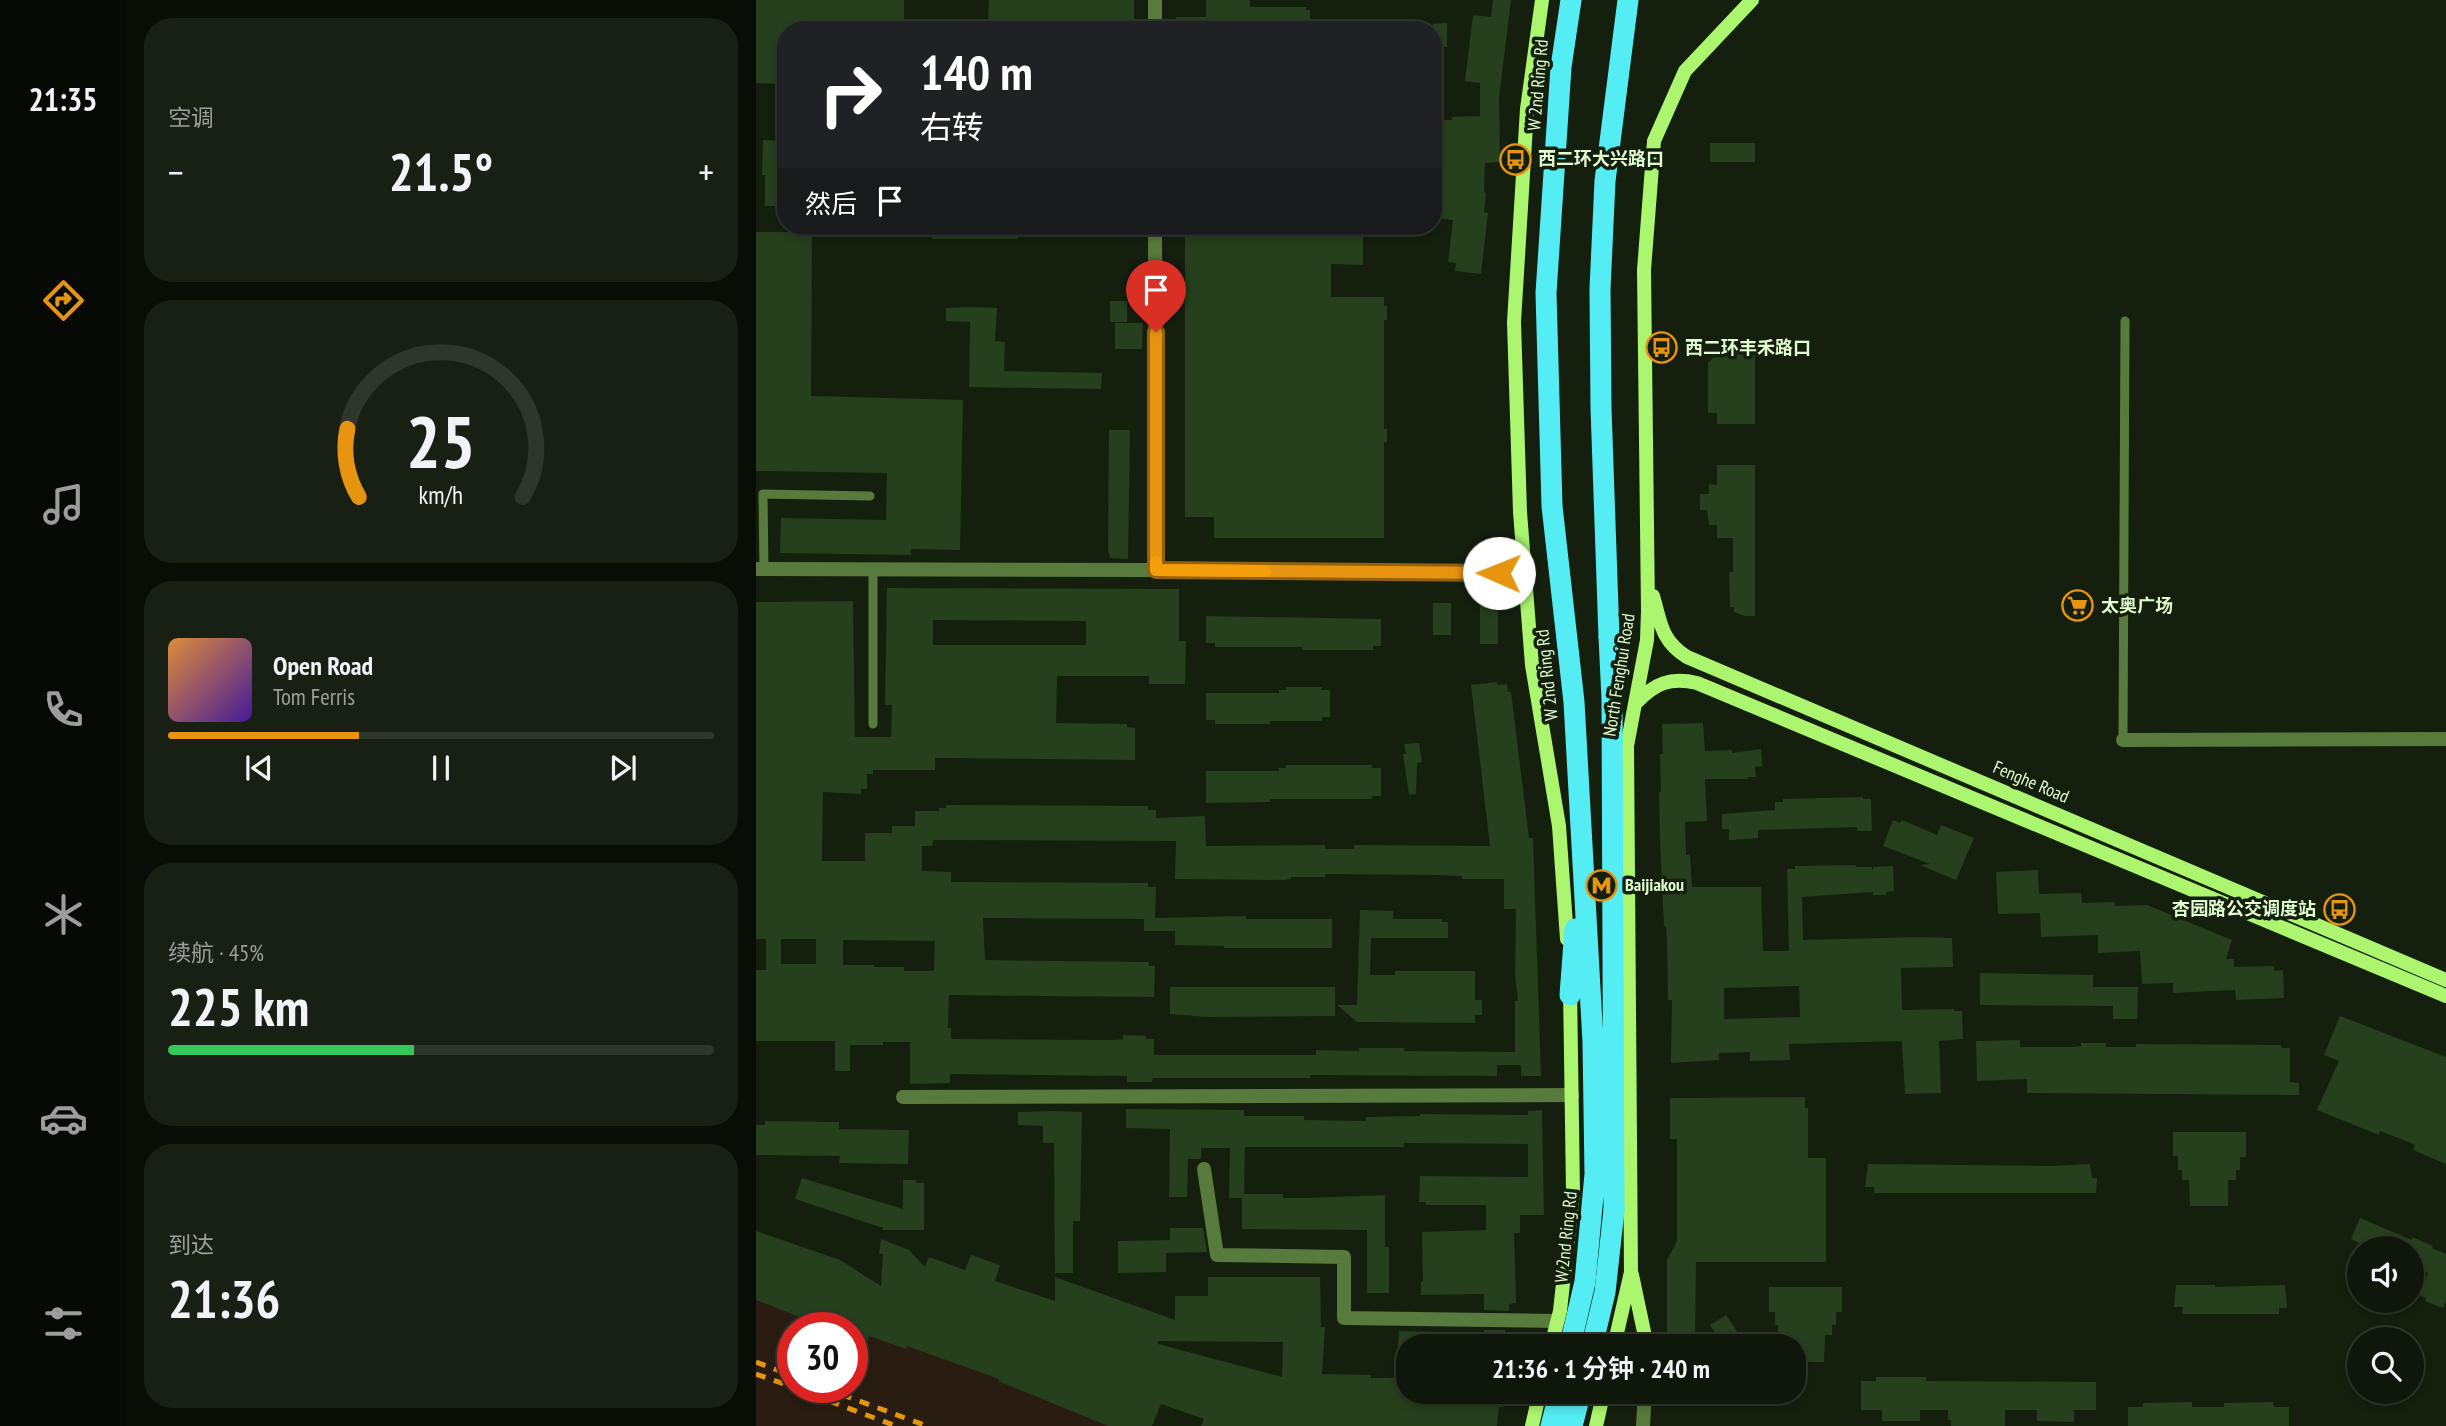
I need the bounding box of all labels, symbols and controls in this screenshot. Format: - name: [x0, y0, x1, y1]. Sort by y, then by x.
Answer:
- street label: W 2nd Ring Rd: [1522, 38, 1553, 132]
- text: 140 m: [920, 40, 1033, 104]
- icon: right: [805, 49, 896, 140]
- text: 21:35: [28, 78, 98, 120]
- text: 空调: [168, 103, 214, 132]
- text: 右转: [920, 106, 984, 148]
- text: 21.5°: [389, 138, 493, 205]
- bus stop icon: 西二环大兴路口: [1498, 142, 1532, 176]
- text: −: [168, 147, 184, 196]
- text: +: [698, 147, 714, 196]
- place label: 西二环大兴路口: [1538, 147, 1664, 170]
- icon: arrive: [871, 182, 909, 220]
- text: 然后: [805, 187, 857, 220]
- pin: [1126, 260, 1186, 332]
- icon: arrive: [1137, 271, 1175, 309]
- icon: directions: [39, 276, 88, 325]
- bus stop icon: 西二环丰禾路口: [1645, 331, 1679, 365]
- place label: 西二环丰禾路口: [1685, 336, 1811, 359]
- text: 25: [406, 394, 476, 488]
- text: km/h: [419, 479, 463, 511]
- icon: music: [39, 480, 88, 529]
- position arrow: [1462, 536, 1536, 610]
- supermarket icon: 太奥广场: [2061, 589, 2095, 623]
- place label: 太奥广场: [2101, 594, 2173, 617]
- street label: North Fenghui Road: [1597, 612, 1640, 738]
- street label: W 2nd Ring Rd: [1530, 628, 1563, 722]
- text: Open Road: [273, 649, 373, 682]
- text: Tom Ferris: [273, 682, 355, 711]
- icon: phone: [39, 685, 88, 734]
- icon: previous: [240, 749, 278, 787]
- icon: pause: [422, 749, 460, 787]
- icon: next: [604, 749, 642, 787]
- street label: Fenghe Road: [1990, 755, 2073, 808]
- metro station icon: Baijiakou: [1585, 868, 1619, 902]
- place label: Baijiakou: [1625, 873, 1684, 896]
- icon: climate: [39, 890, 88, 939]
- bus stop icon: 杏园路公交调度站: [2322, 892, 2356, 926]
- place label: 杏园路公交调度站: [2172, 897, 2316, 920]
- text: 续航 · 45%: [168, 938, 264, 967]
- text: 225 km: [168, 973, 309, 1040]
- icon: car: [39, 1094, 88, 1143]
- street label: W 2nd Ring Rd: [1549, 1190, 1582, 1284]
- text: 到达: [168, 1230, 214, 1259]
- map controls: [2347, 1236, 2424, 1404]
- button: sound: [2347, 1236, 2424, 1313]
- text: 21:36: [168, 1265, 280, 1332]
- icon: filters: [39, 1299, 88, 1348]
- speed limit sign: 30: [777, 1312, 868, 1403]
- button: search: [2347, 1327, 2424, 1404]
- text: 21:36 · 1 分钟 · 240 m: [1492, 1352, 1710, 1385]

